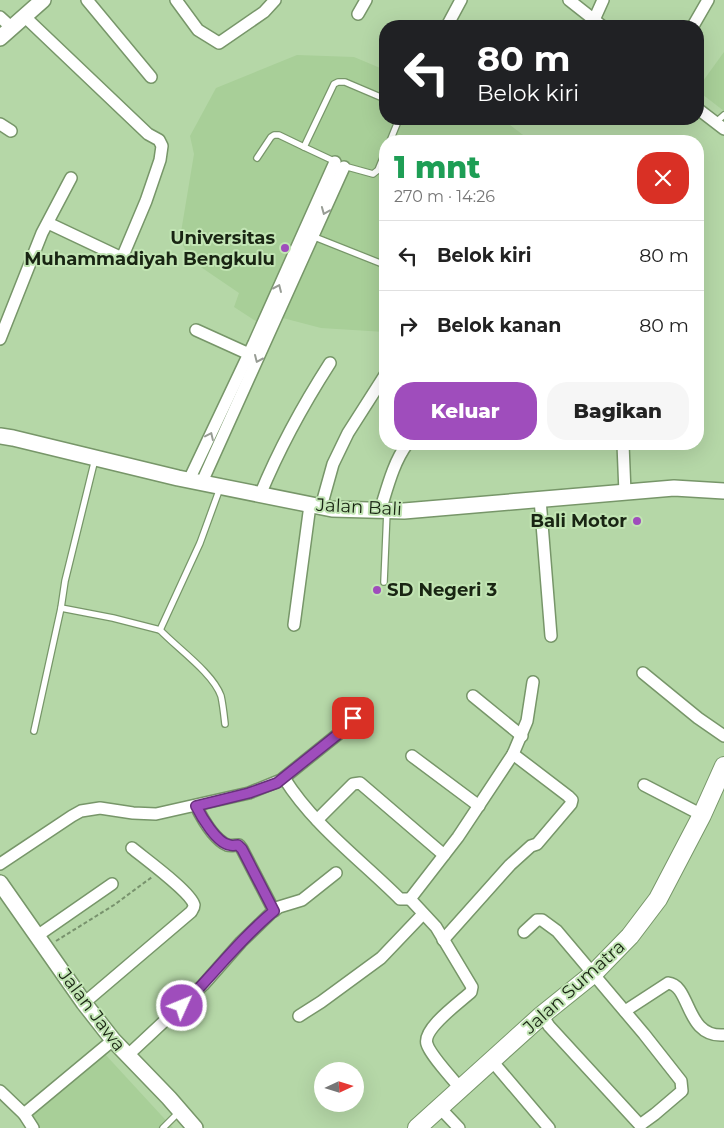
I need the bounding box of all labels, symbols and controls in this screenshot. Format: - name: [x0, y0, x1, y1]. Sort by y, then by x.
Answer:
- text: 80 m: [477, 37, 571, 80]
- icon: left: [394, 40, 459, 105]
- text: Belok kiri: [477, 80, 579, 107]
- text: 1 mnt: [394, 149, 481, 186]
- button: close: [637, 152, 689, 204]
- text: 270 m · 14:26: [394, 187, 495, 206]
- one-way arrow: [320, 206, 331, 215]
- place label: Universitas Muhammadiyah Bengkulu: [24, 227, 275, 270]
- marker: Universitas Muhammadiyah Bengkulu: [279, 242, 291, 254]
- icon: left: [394, 242, 422, 270]
- text: Belok kiri: [437, 244, 532, 267]
- text: 80 m: [639, 244, 689, 267]
- one-way arrow: [272, 284, 282, 293]
- icon: right: [394, 312, 422, 340]
- text: Belok kanan: [437, 314, 561, 337]
- text: 80 m: [639, 314, 689, 337]
- one-way arrow: [253, 354, 264, 363]
- button: Keluar: [394, 382, 537, 440]
- button: Bagikan: [547, 382, 689, 440]
- one-way arrow: [204, 432, 214, 441]
- street label: Jalan Bali: [315, 494, 402, 520]
- place label: Bali Motor: [530, 510, 627, 532]
- marker: Bali Motor: [631, 515, 643, 527]
- place label: SD Negeri 3: [387, 579, 498, 601]
- marker: SD Negeri 3: [371, 584, 383, 596]
- pin: [332, 697, 374, 739]
- icon: arrive: [339, 704, 367, 732]
- street label: Jalan Sumatra: [518, 936, 629, 1039]
- street label: Jalan Jawa: [53, 964, 130, 1056]
- position arrow: [155, 979, 207, 1031]
- north arrow: [314, 1062, 364, 1112]
- map controls: [314, 1062, 364, 1112]

